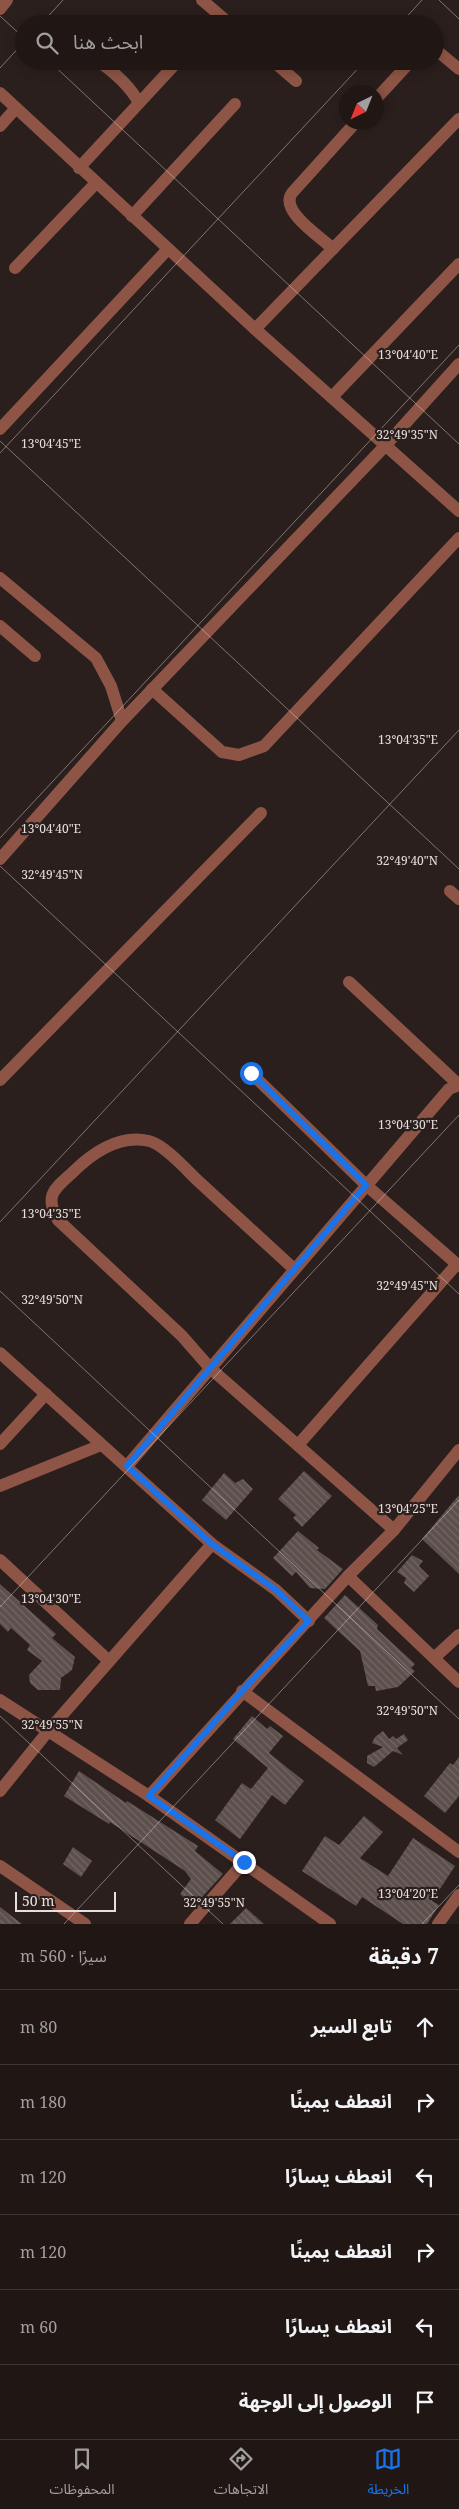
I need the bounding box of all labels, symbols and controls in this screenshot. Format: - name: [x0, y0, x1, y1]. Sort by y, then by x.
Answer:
- search box: [15, 15, 444, 70]
- icon: search: [33, 29, 61, 57]
- text: ابحث هنا: [73, 29, 143, 55]
- north arrow: [339, 85, 384, 130]
- text: 13°04'40"E: [378, 346, 438, 363]
- text: 32°49'35"N: [376, 426, 438, 443]
- text: 13°04'45"E: [21, 435, 81, 452]
- text: 13°04'35"E: [378, 731, 438, 748]
- text: 13°04'40"E: [21, 820, 81, 837]
- text: 32°49'40"N: [376, 852, 438, 869]
- text: 32°49'45"N: [21, 866, 83, 883]
- route start: [240, 1062, 263, 1085]
- text: 13°04'30"E: [378, 1116, 438, 1133]
- text: 13°04'35"E: [21, 1205, 81, 1222]
- text: 32°49'45"N: [376, 1277, 438, 1294]
- text: 32°49'50"N: [21, 1291, 83, 1308]
- text: 13°04'25"E: [378, 1500, 438, 1517]
- text: 13°04'30"E: [21, 1590, 81, 1607]
- text: 32°49'50"N: [376, 1702, 438, 1719]
- text: 32°49'55"N: [21, 1716, 83, 1733]
- route end: [233, 1851, 256, 1874]
- text: 13°04'20"E: [378, 1885, 438, 1902]
- scale bar: [15, 1889, 116, 1912]
- text: 50 m: [22, 1891, 55, 1910]
- text: 32°49'55"N: [183, 1894, 245, 1911]
- text: 7 دقيقة: [369, 1942, 439, 1970]
- text: سيرًا · 560 m: [20, 1945, 107, 1967]
- text: تابع السير: [311, 2013, 392, 2039]
- icon: ahead: [411, 2013, 439, 2041]
- text: 80 m: [20, 2016, 57, 2038]
- text: انعطف يمينًا: [290, 2088, 392, 2114]
- icon: right: [411, 2088, 439, 2116]
- text: 180 m: [20, 2091, 66, 2113]
- text: انعطف يسارًا: [285, 2163, 392, 2189]
- icon: left: [411, 2163, 439, 2191]
- text: 120 m: [20, 2166, 66, 2188]
- text: انعطف يمينًا: [290, 2238, 392, 2264]
- icon: right: [411, 2238, 439, 2266]
- text: 120 m: [20, 2241, 66, 2263]
- text: انعطف يسارًا: [285, 2313, 392, 2339]
- icon: left: [411, 2313, 439, 2341]
- text: 60 m: [20, 2316, 57, 2338]
- text: الوصول إلى الوجهة: [239, 2388, 392, 2414]
- icon: arrive: [411, 2388, 439, 2416]
- tab: المحفوظات: [50, 2445, 115, 2504]
- tab: الاتجاهات: [214, 2445, 268, 2504]
- tab: الخريطة: [367, 2445, 409, 2504]

